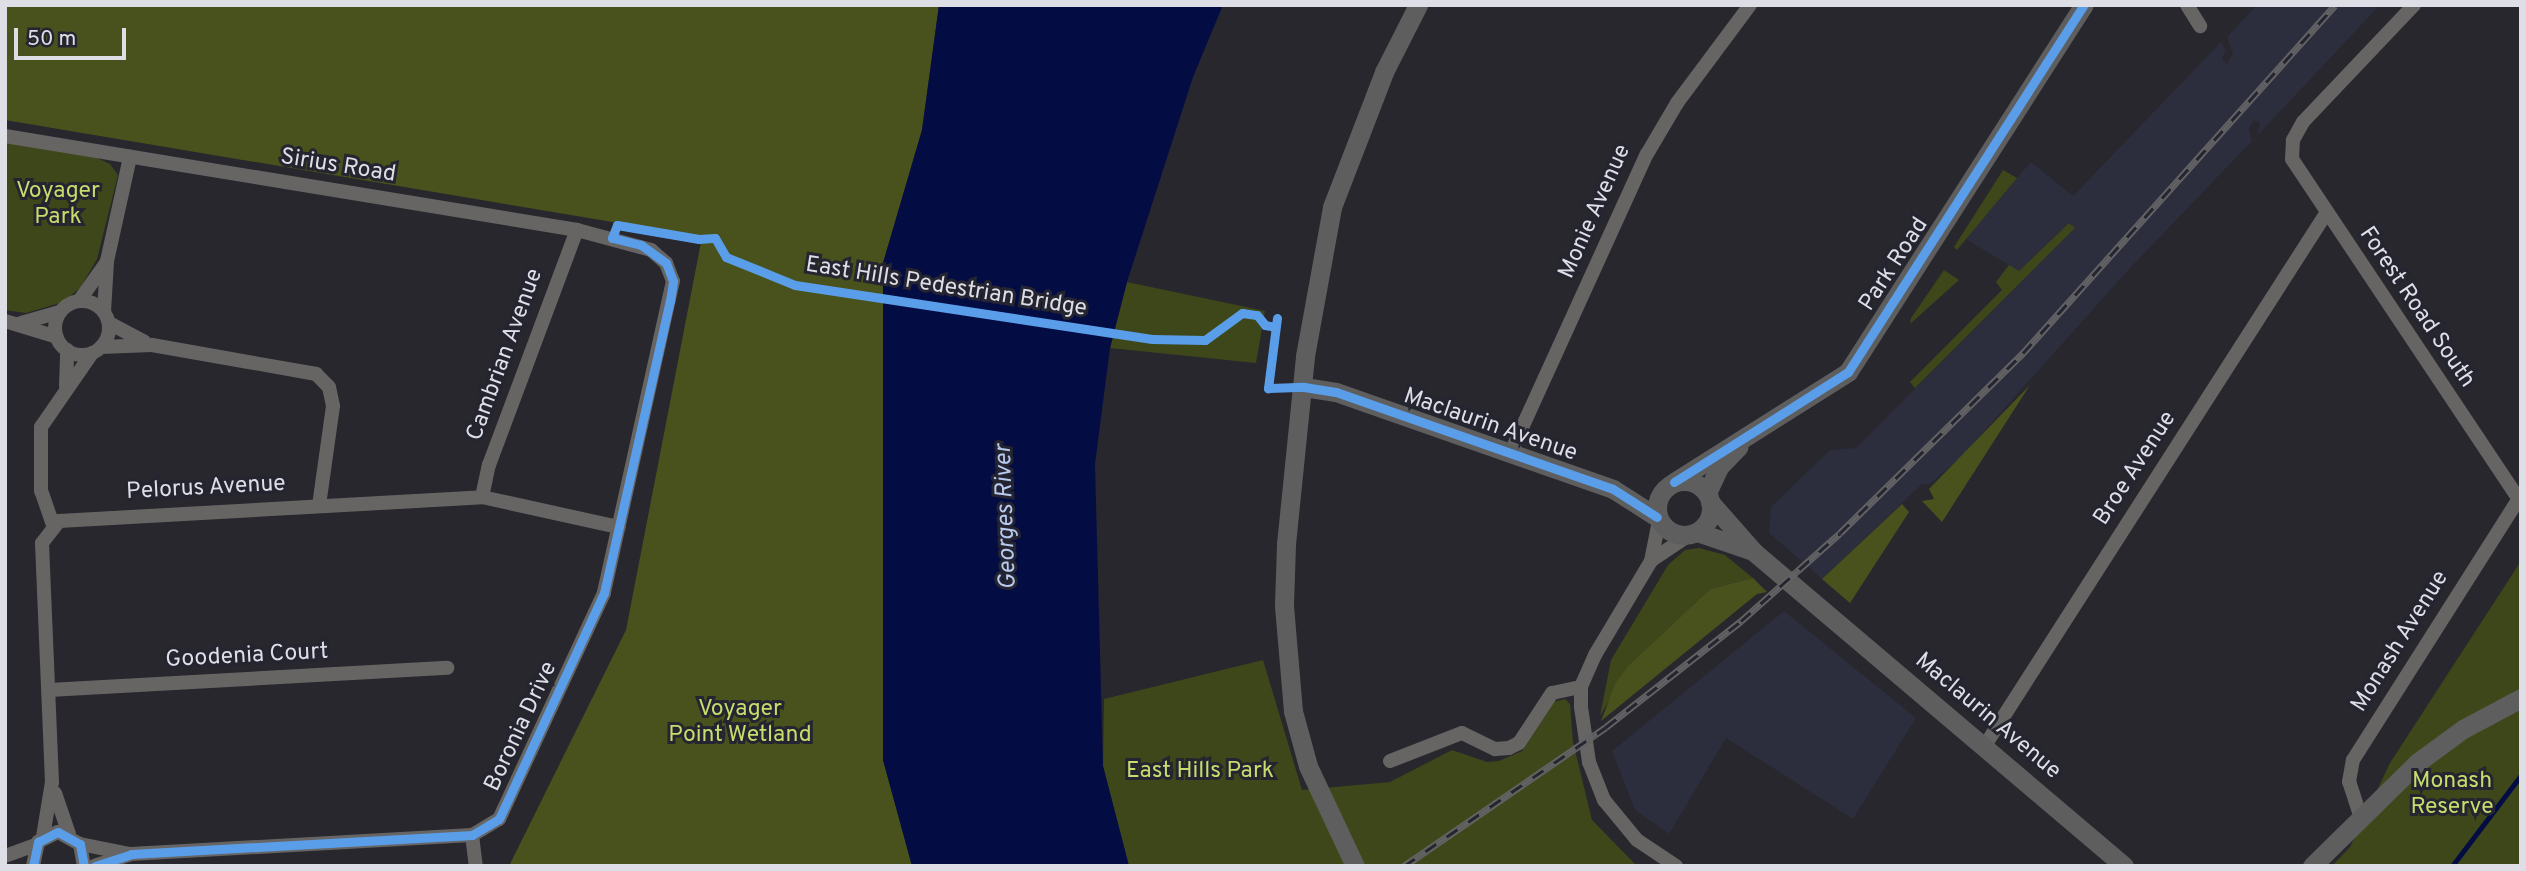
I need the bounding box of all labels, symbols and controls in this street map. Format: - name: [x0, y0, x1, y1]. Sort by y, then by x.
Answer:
- scale bar: [18, 14, 130, 58]
- text: 50 m: [27, 26, 76, 53]
- street label: Monie Avenue: [1554, 140, 1638, 284]
- street label: Sirius Road: [278, 144, 398, 190]
- park label: Voyager Park: [16, 178, 100, 232]
- street label: Park Road: [1855, 213, 1935, 317]
- street label: Forest Road South: [2352, 222, 2480, 394]
- street label: East Hills Pedestrian Bridge: [803, 252, 1089, 324]
- street label: Cambrian Avenue: [462, 265, 550, 445]
- street label: Maclaurin Avenue: [1399, 383, 1581, 469]
- street label: Broe Avenue: [2089, 406, 2183, 532]
- water label: Georges River: [990, 444, 1024, 590]
- street label: Pelorus Avenue: [125, 471, 287, 507]
- street label: Monash Avenue: [2346, 566, 2456, 718]
- street label: Goodenia Court: [165, 639, 329, 675]
- street label: Maclaurin Avenue: [1908, 648, 2066, 786]
- street label: Boronia Drive: [480, 658, 564, 796]
- park label: Voyager Point Wetland: [668, 696, 812, 750]
- park label: East Hills Park: [1126, 758, 1274, 786]
- park label: Monash Reserve: [2410, 768, 2494, 822]

